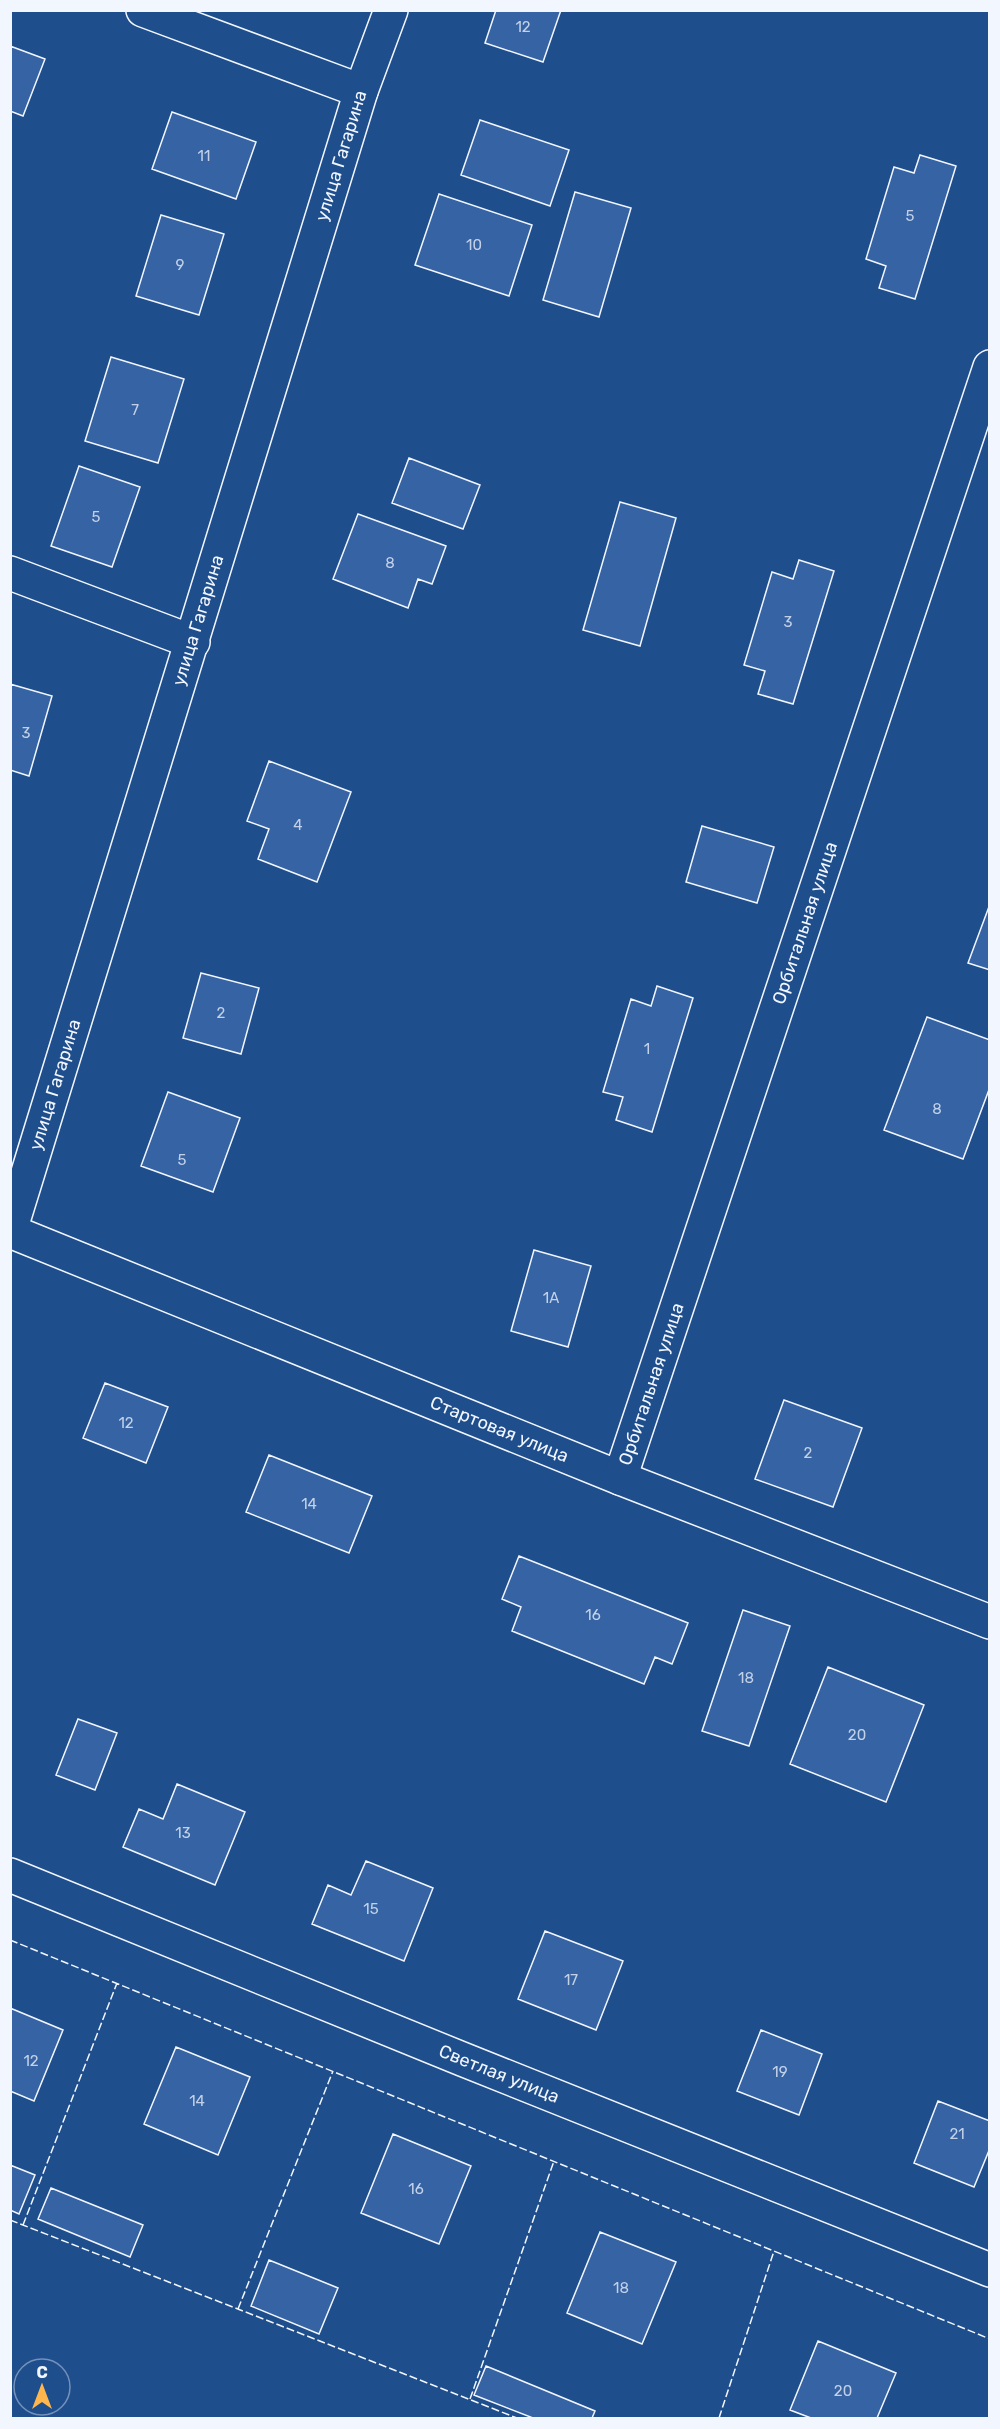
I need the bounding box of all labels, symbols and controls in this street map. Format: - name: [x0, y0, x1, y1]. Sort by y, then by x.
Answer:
- house number: 12: [515, 18, 531, 36]
- street label: улица Гагарина: [311, 88, 372, 224]
- house number: 11: [198, 147, 210, 165]
- house number: 5: [906, 207, 915, 225]
- house number: 10: [466, 236, 482, 254]
- house number: 9: [176, 256, 185, 274]
- house number: 7: [131, 401, 139, 419]
- house number: 5: [92, 508, 101, 526]
- street label: улица Гагарина: [168, 552, 229, 688]
- house number: 8: [385, 554, 395, 572]
- house number: 3: [783, 613, 793, 631]
- house number: 3: [21, 724, 31, 742]
- house number: 4: [293, 816, 303, 834]
- street label: Орбитальная улица: [768, 839, 842, 1007]
- house number: 2: [217, 1004, 226, 1022]
- street label: улица Гагарина: [25, 1017, 86, 1153]
- house number: 1: [644, 1040, 650, 1058]
- house number: 8: [932, 1100, 942, 1118]
- house number: 5: [178, 1151, 187, 1169]
- house number: 1А: [543, 1289, 559, 1307]
- street label: Орбитальная улица: [614, 1300, 689, 1468]
- street label: Стартовая улица: [427, 1391, 572, 1467]
- house number: 12: [118, 1414, 134, 1432]
- house number: 2: [804, 1444, 813, 1462]
- house number: 14: [301, 1495, 317, 1513]
- house number: 16: [585, 1606, 601, 1624]
- house number: 18: [738, 1669, 754, 1687]
- house number: 20: [848, 1726, 866, 1744]
- house number: 13: [175, 1824, 191, 1842]
- house number: 15: [363, 1900, 379, 1918]
- house number: 17: [564, 1971, 578, 1989]
- street label: Светлая улица: [436, 2040, 563, 2108]
- house number: 12: [23, 2052, 39, 2070]
- house number: 19: [772, 2063, 788, 2081]
- house number: 14: [189, 2092, 205, 2110]
- house number: 21: [949, 2125, 965, 2143]
- house number: 16: [408, 2180, 424, 2198]
- house number: 18: [613, 2279, 629, 2297]
- north arrow: [12, 2357, 72, 2417]
- text: С: [36, 2363, 48, 2382]
- house number: 20: [834, 2382, 852, 2400]

